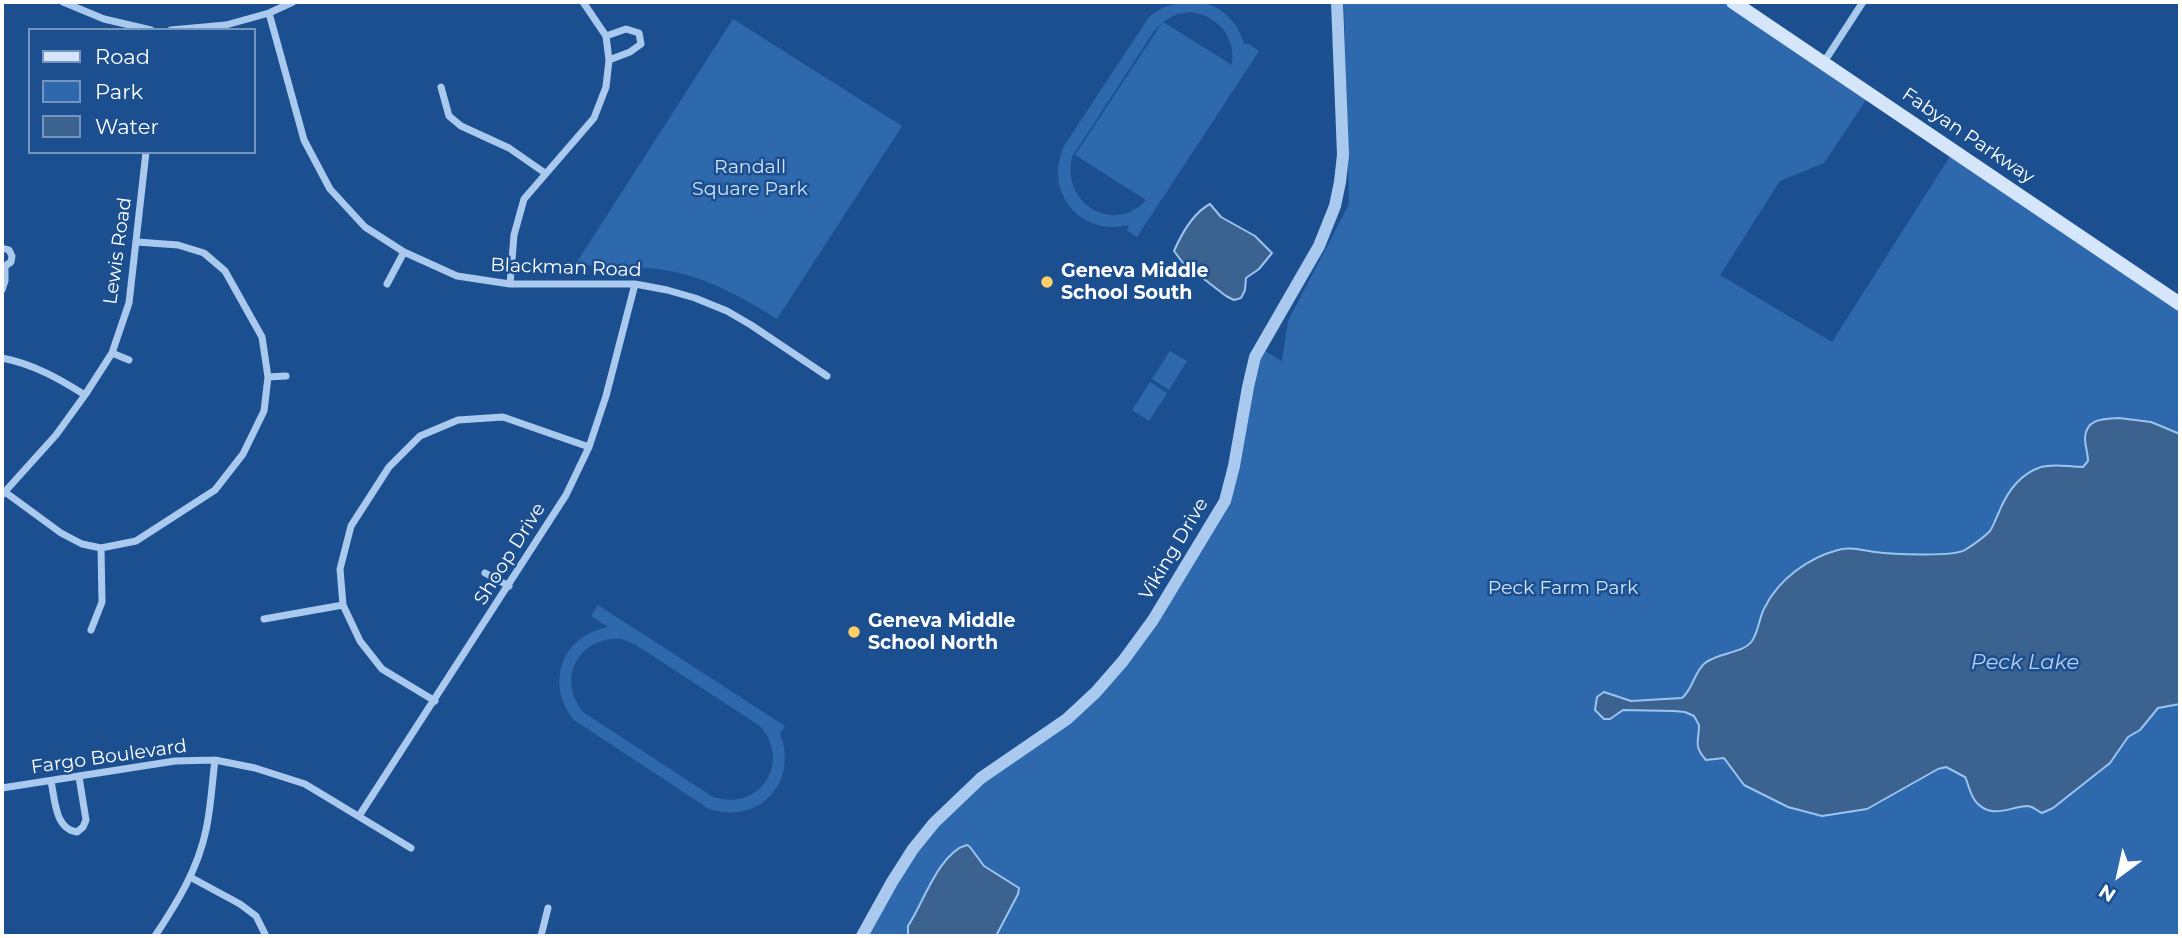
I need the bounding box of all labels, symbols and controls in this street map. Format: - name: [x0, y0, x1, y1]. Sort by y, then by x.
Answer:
- legend: [28, 28, 256, 154]
- text: Road: [95, 44, 150, 69]
- text: Park: [95, 79, 143, 104]
- street label: Fabyan Parkway: [1897, 83, 2039, 189]
- text: Water: [95, 114, 159, 139]
- park label: Randall Square Park: [692, 156, 808, 200]
- street label: Lewis Road: [99, 196, 137, 306]
- street label: Blackman Road: [490, 254, 642, 282]
- place label: Geneva Middle School South: [1061, 260, 1209, 304]
- marker: Geneva Middle School South: [1039, 274, 1055, 290]
- street label: Viking Drive: [1135, 494, 1213, 604]
- street label: Shoop Drive: [470, 499, 550, 609]
- park label: Peck Farm Park: [1488, 577, 1638, 599]
- place label: Geneva Middle School North: [868, 610, 1016, 654]
- marker: Geneva Middle School North: [846, 624, 862, 640]
- water label: Peck Lake: [1971, 650, 2079, 676]
- street label: Fargo Boulevard: [30, 735, 188, 779]
- north arrow: [2084, 840, 2154, 910]
- text: N: [2095, 879, 2120, 907]

